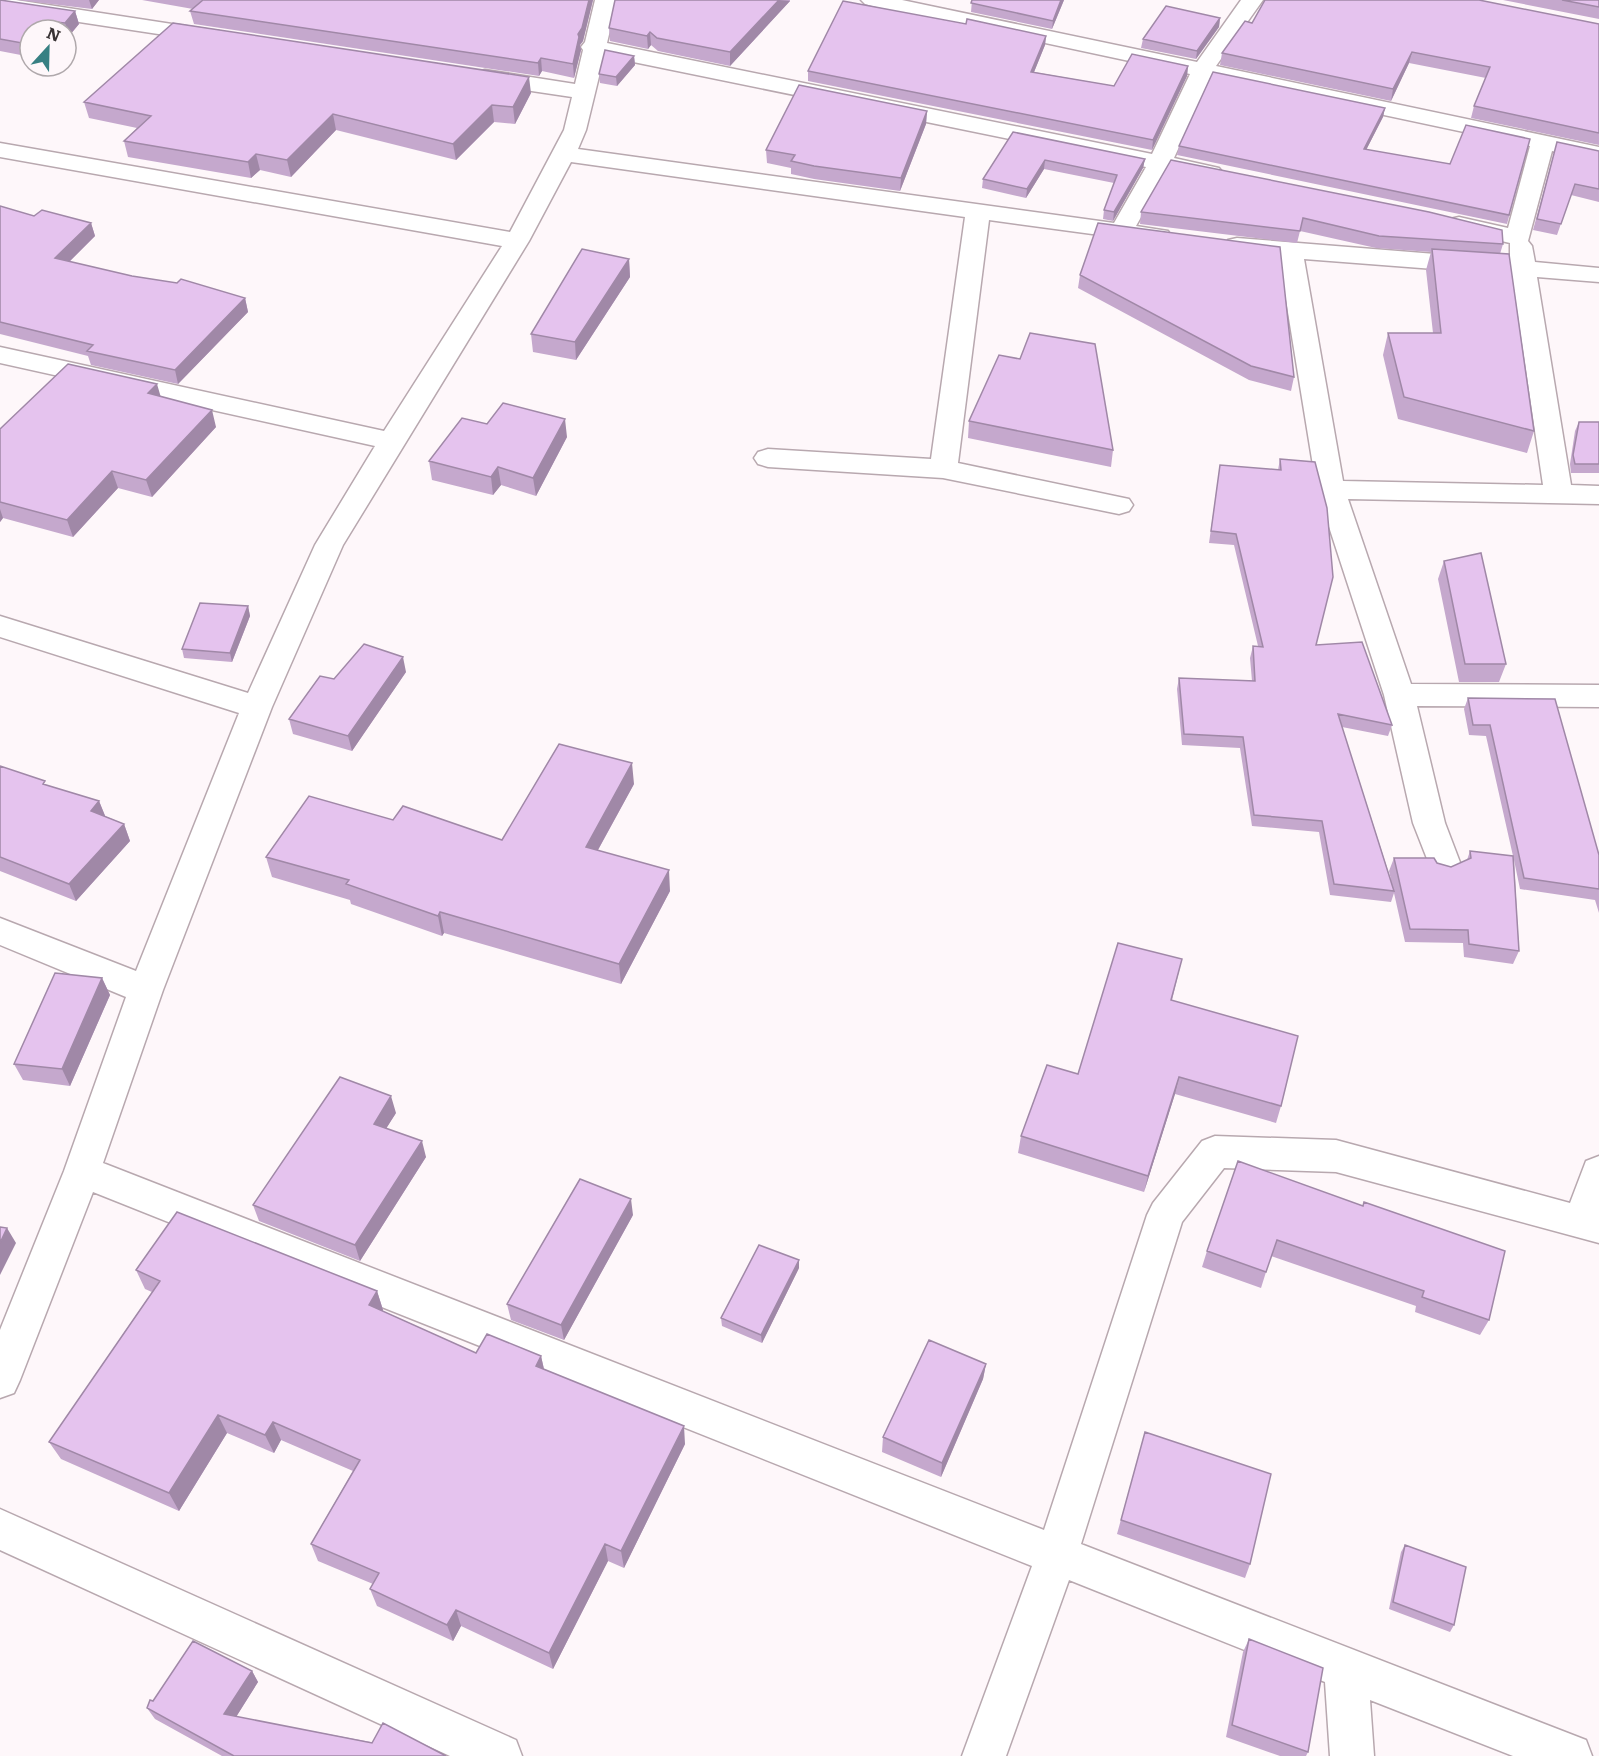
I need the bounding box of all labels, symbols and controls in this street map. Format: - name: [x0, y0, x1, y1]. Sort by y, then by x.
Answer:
- north arrow: [18, 18, 78, 78]
- text: N: [43, 20, 65, 47]

